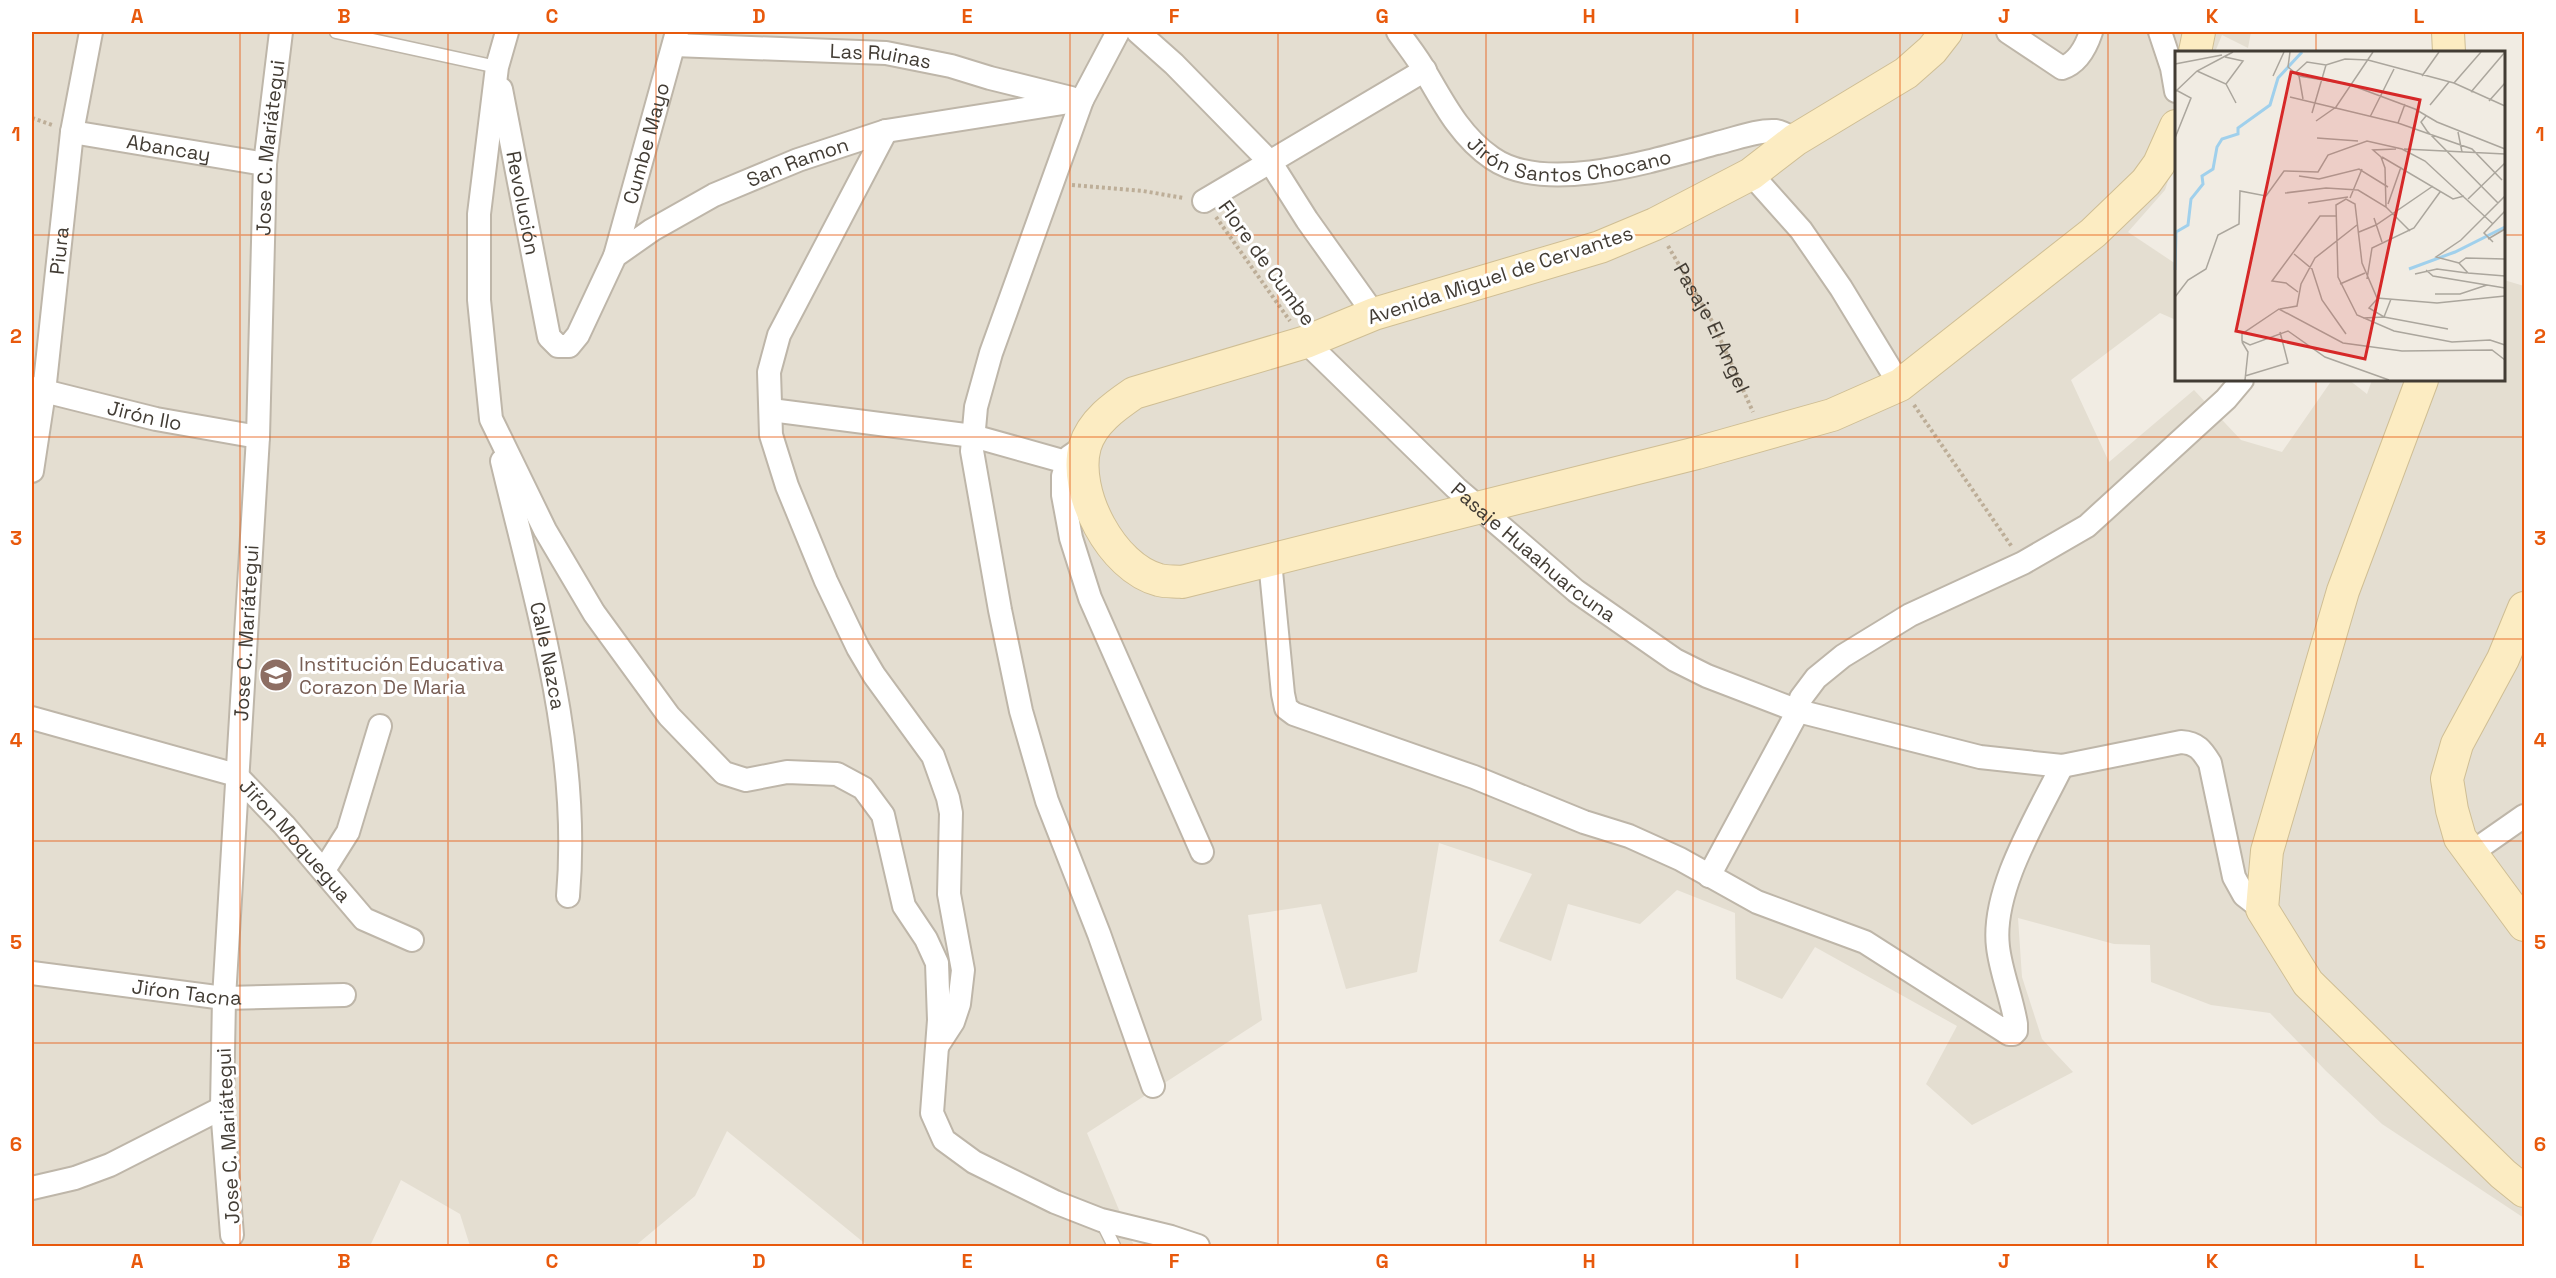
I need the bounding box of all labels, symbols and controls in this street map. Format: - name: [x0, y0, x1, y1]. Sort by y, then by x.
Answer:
- text: A: [131, 3, 144, 29]
- text: B: [337, 3, 351, 29]
- text: C: [546, 3, 559, 29]
- text: D: [752, 3, 766, 29]
- text: E: [961, 3, 973, 29]
- text: F: [1169, 3, 1180, 29]
- text: G: [1375, 3, 1389, 29]
- text: H: [1582, 3, 1596, 29]
- text: I: [1794, 3, 1800, 29]
- text: J: [1998, 3, 2010, 29]
- text: K: [2206, 3, 2219, 29]
- text: L: [2414, 3, 2425, 29]
- street label: Las Ruinas: [829, 38, 934, 75]
- inset map: [2175, 51, 2505, 381]
- street label: Jose C. Mariátegui: [250, 58, 291, 236]
- street label: Cumbe Mayo: [617, 79, 675, 207]
- text: 1: [11, 121, 21, 147]
- text: 1: [2535, 121, 2545, 147]
- street label: Abancay: [125, 128, 213, 168]
- street label: Jirón Santos Chocano: [1461, 130, 1674, 188]
- street label: San Ramon: [742, 131, 852, 193]
- street label: Revolución: [500, 149, 546, 257]
- street label: Flore de Cumbe: [1213, 195, 1321, 331]
- street label: Avenida Miguel de Cervantes: [1364, 220, 1636, 330]
- street label: Piura: [44, 226, 75, 276]
- street label: Pasaje El Angel: [1668, 258, 1756, 397]
- text: 2: [10, 323, 22, 349]
- text: 2: [2534, 323, 2546, 349]
- street label: Jirón Ilo: [105, 394, 184, 436]
- street label: Pasaje Huaahuarcuna: [1446, 476, 1621, 628]
- text: 3: [10, 525, 22, 551]
- text: 3: [2534, 525, 2546, 551]
- street label: Jose C. Mariátegui: [228, 544, 264, 722]
- street label: Calle Nazca: [524, 599, 571, 712]
- place label: Institución Educativa Corazon De Maria: [299, 651, 504, 700]
- school or university icon: Institución Educativa Corazon De Maria: [258, 657, 294, 693]
- text: 4: [10, 727, 23, 753]
- text: 4: [2534, 727, 2547, 753]
- street label: Jiŕon Moquegua: [233, 773, 357, 908]
- text: 5: [10, 929, 22, 955]
- text: 5: [2534, 929, 2546, 955]
- street label: Jiŕon Tacna: [130, 973, 242, 1012]
- street label: Jose C. Mariátegui: [210, 1047, 246, 1225]
- text: 6: [10, 1131, 22, 1157]
- text: 6: [2534, 1131, 2546, 1157]
- text: A: [131, 1248, 144, 1274]
- text: B: [337, 1248, 351, 1274]
- text: C: [546, 1248, 559, 1274]
- text: D: [752, 1248, 766, 1274]
- text: E: [961, 1248, 973, 1274]
- text: F: [1169, 1248, 1180, 1274]
- text: G: [1375, 1248, 1389, 1274]
- text: H: [1582, 1248, 1596, 1274]
- text: I: [1794, 1248, 1800, 1274]
- text: J: [1998, 1248, 2010, 1274]
- text: K: [2206, 1248, 2219, 1274]
- text: L: [2414, 1248, 2425, 1274]

